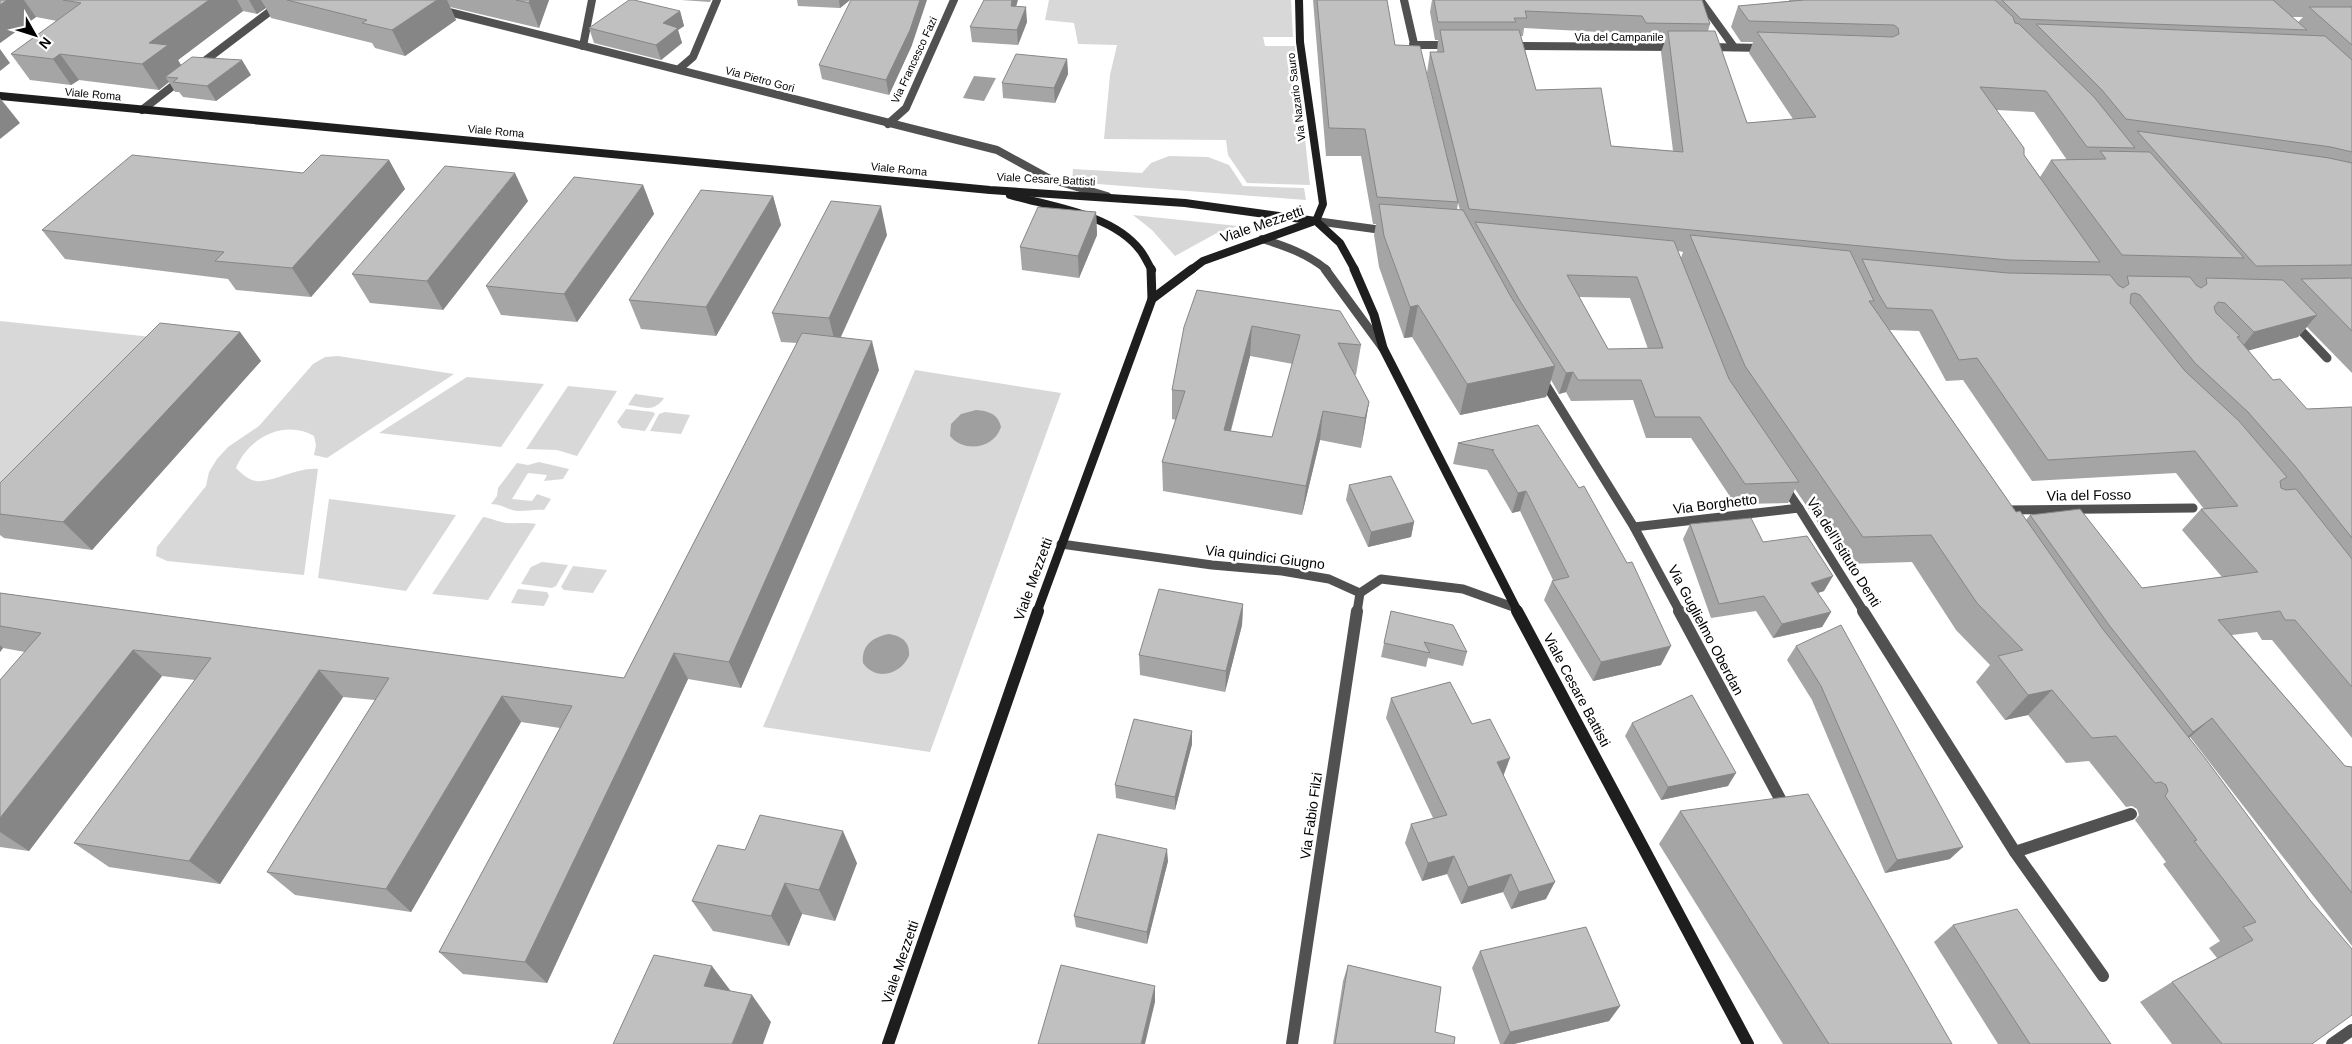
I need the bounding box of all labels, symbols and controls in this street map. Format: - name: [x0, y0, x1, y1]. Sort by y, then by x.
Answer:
- north arrow: [10, 10, 60, 60]
- street label: Via Francesco Fazi: [889, 15, 939, 105]
- street label: Via del Campanile: [1574, 31, 1664, 43]
- text: N: [36, 34, 55, 52]
- street label: Via Nazario Sauro: [1285, 52, 1307, 142]
- street label: Via Pietro Gori: [724, 64, 796, 94]
- street label: Viale Roma: [64, 86, 123, 103]
- street label: Viale Roma: [467, 123, 526, 140]
- street label: Viale Roma: [870, 160, 929, 178]
- street label: Viale Cesare Battisti: [996, 170, 1096, 188]
- street label: Viale Mezzetti: [1218, 202, 1306, 246]
- street label: Via del Fosso: [2047, 486, 2132, 504]
- street label: Via Borghetto: [1672, 491, 1758, 517]
- street label: Via dell'Istituto Denti: [1804, 494, 1884, 610]
- street label: Viale Mezzetti: [1011, 535, 1055, 623]
- street label: Via quindici Giugno: [1204, 542, 1326, 572]
- street label: Via Guglielmo Oberdan: [1665, 562, 1747, 698]
- street label: Viale Cesare Battisti: [1540, 631, 1614, 749]
- street label: Via Fabio Filzi: [1297, 771, 1325, 861]
- street label: Viale Mezzetti: [878, 918, 922, 1006]

